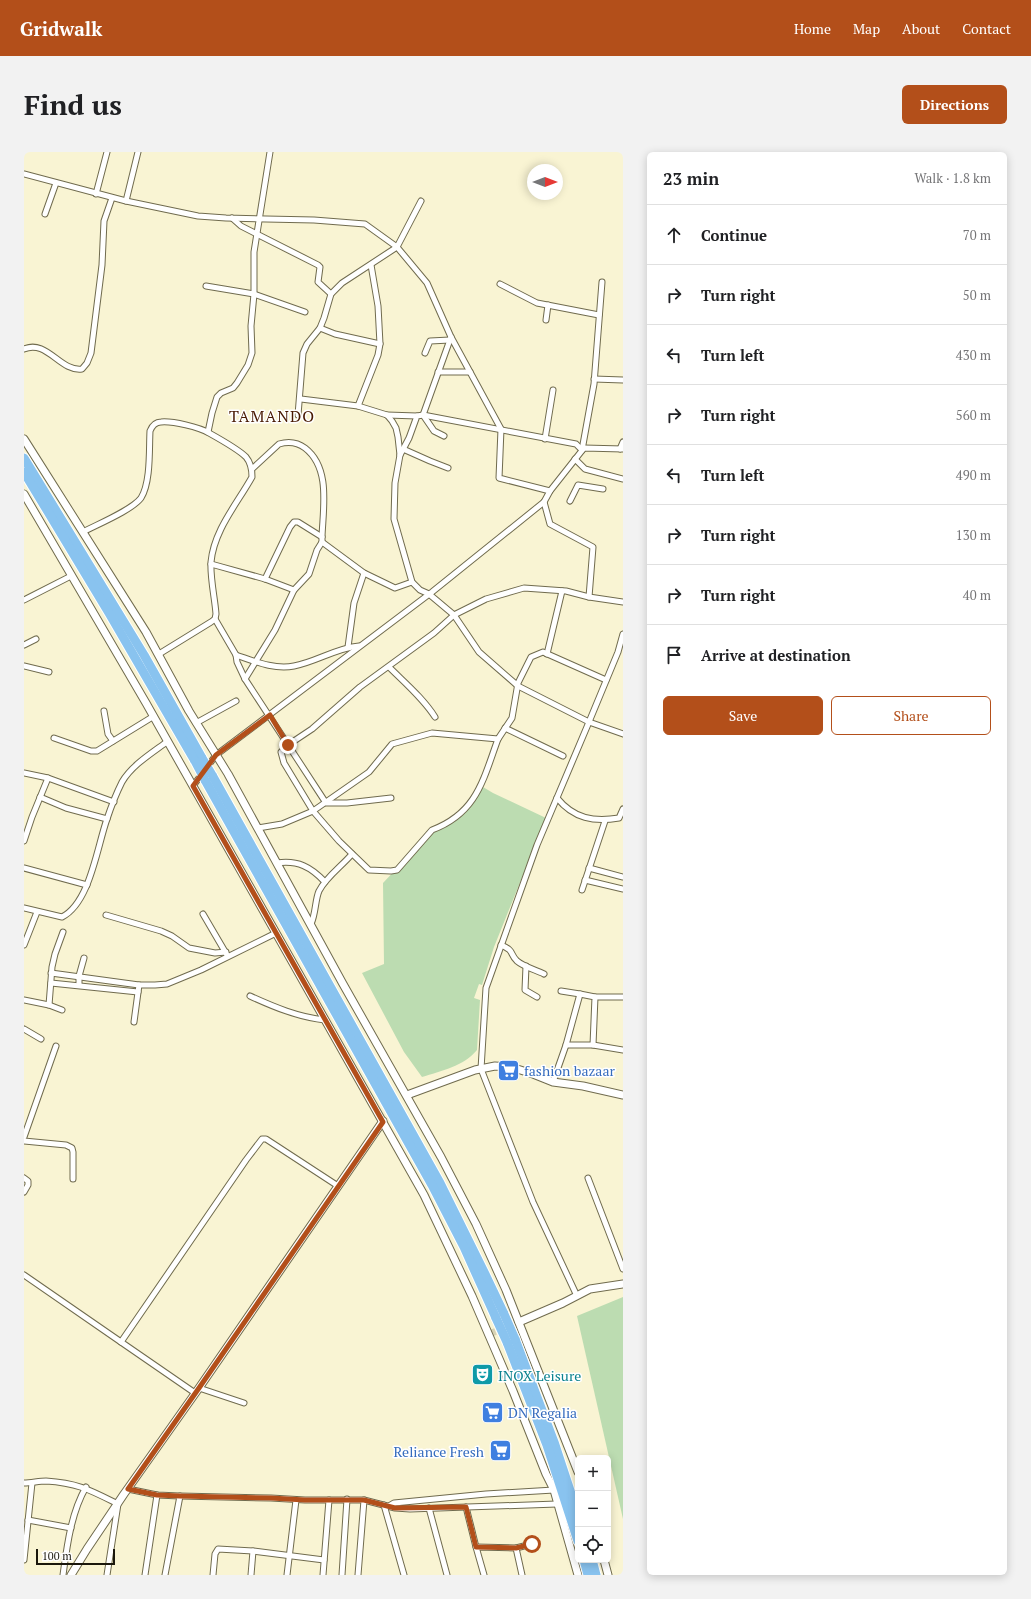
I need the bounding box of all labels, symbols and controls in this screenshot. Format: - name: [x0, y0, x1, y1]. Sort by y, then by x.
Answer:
- text: Gridwalk: [20, 16, 102, 41]
- text: Home: [794, 19, 831, 38]
- text: Map: [853, 19, 880, 38]
- text: About: [902, 19, 940, 38]
- text: Contact: [962, 19, 1011, 38]
- button: Directions: [902, 85, 1007, 124]
- text: Find us: [24, 86, 122, 123]
- north arrow: [527, 164, 563, 200]
- text: 23 min: [663, 167, 719, 190]
- text: Walk · 1.8 km: [915, 169, 991, 187]
- icon: ahead: [663, 224, 685, 246]
- text: Continue: [701, 225, 767, 245]
- text: 70 m: [963, 226, 991, 244]
- icon: right: [663, 284, 685, 306]
- text: Turn right: [701, 285, 776, 305]
- text: 50 m: [963, 286, 991, 304]
- icon: left: [663, 344, 685, 366]
- text: Turn left: [701, 345, 765, 365]
- text: 430 m: [956, 346, 991, 364]
- icon: right: [663, 404, 685, 426]
- district label: TAMANDO: [229, 405, 315, 427]
- text: Turn right: [701, 405, 776, 425]
- text: 560 m: [956, 406, 991, 424]
- icon: left: [663, 464, 685, 486]
- text: Turn left: [701, 465, 765, 485]
- text: 490 m: [956, 466, 991, 484]
- icon: right: [663, 524, 685, 546]
- text: Turn right: [701, 525, 776, 545]
- text: 130 m: [956, 526, 991, 544]
- icon: right: [663, 584, 685, 606]
- text: Turn right: [701, 585, 776, 605]
- text: 40 m: [963, 586, 991, 604]
- icon: arrive: [663, 644, 685, 666]
- text: Arrive at destination: [701, 645, 851, 665]
- button: Save: [663, 696, 823, 735]
- button: Share: [831, 696, 991, 735]
- route end: [279, 736, 297, 754]
- supermarket icon: fashion bazaar: [495, 1057, 521, 1083]
- place label: fashion bazaar: [524, 1061, 615, 1080]
- theatre icon: INOX Leisure: [470, 1362, 496, 1388]
- place label: INOX Leisure: [498, 1366, 581, 1385]
- supermarket icon: DN Regalia: [479, 1399, 505, 1425]
- place label: DN Regalia: [508, 1403, 577, 1422]
- supermarket icon: Reliance Fresh: [487, 1438, 513, 1464]
- place label: Reliance Fresh: [393, 1442, 484, 1461]
- map controls: [575, 1455, 611, 1563]
- button: +: [575, 1455, 611, 1491]
- button: −: [575, 1491, 611, 1527]
- button: locate: [575, 1527, 611, 1563]
- route start: [523, 1535, 541, 1553]
- scale bar: [36, 1547, 115, 1566]
- text: 100 m: [42, 1549, 72, 1563]

